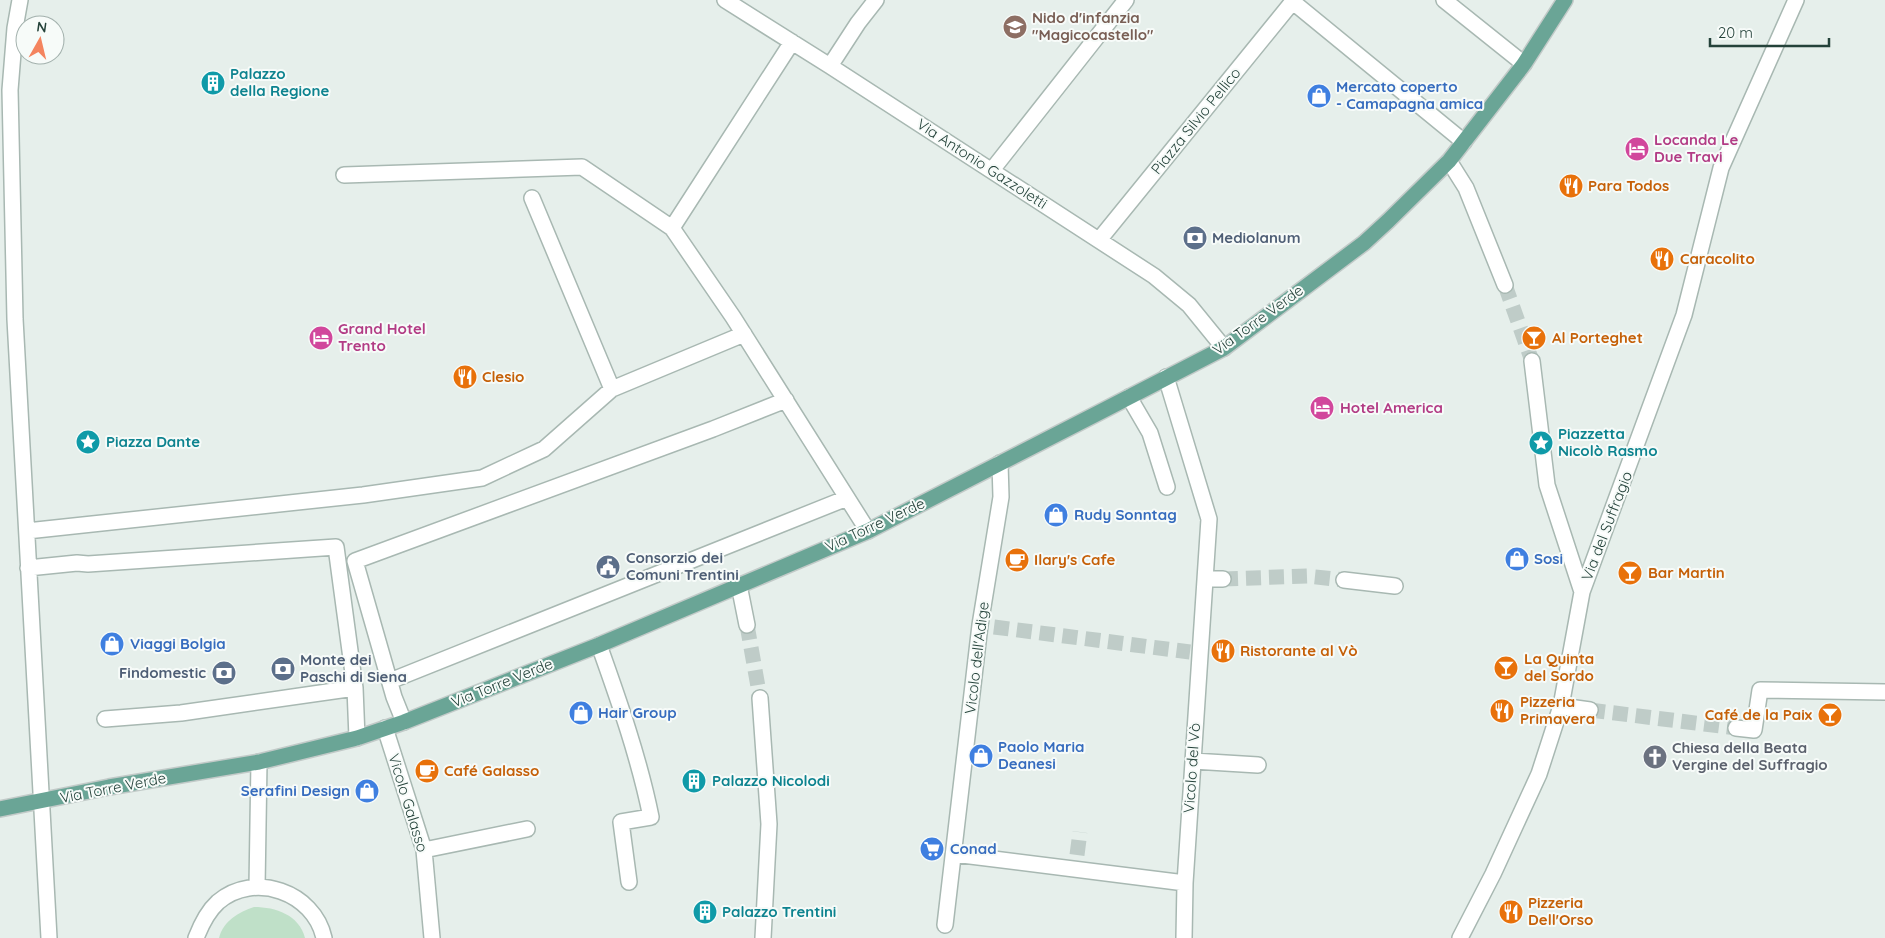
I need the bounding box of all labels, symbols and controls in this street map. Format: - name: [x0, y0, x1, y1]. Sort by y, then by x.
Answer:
- place label: Nido d'infanzia "Magicocastello": [1032, 8, 1154, 44]
- school or university icon: Nido d'infanzia "Magicocastello": [1002, 14, 1028, 40]
- north arrow: [15, 15, 65, 65]
- scale bar: [1710, 15, 1829, 47]
- text: N: [35, 17, 48, 37]
- text: 20 m: [1718, 23, 1753, 42]
- street label: Piazza Silvio Pellico: [1147, 63, 1245, 178]
- place label: Palazzo della Regione: [230, 64, 329, 100]
- building icon: Palazzo della Regione: [200, 70, 226, 96]
- place label: Mercato coperto - Camapagna amica: [1336, 77, 1483, 113]
- shop icon: Mercato coperto - Camapagna amica: [1306, 83, 1332, 109]
- street label: Via Antonio Gazzoletti: [913, 114, 1051, 213]
- place label: Locanda Le Due Travi: [1654, 130, 1738, 166]
- hotel icon: Locanda Le Due Travi: [1624, 136, 1650, 162]
- restaurant icon: Para Todos: [1558, 173, 1584, 199]
- place label: Para Todos: [1588, 176, 1669, 195]
- bank icon: Mediolanum: [1182, 225, 1208, 251]
- place label: Mediolanum: [1212, 228, 1301, 247]
- restaurant icon: Caracolito: [1649, 246, 1675, 272]
- place label: Caracolito: [1680, 249, 1755, 268]
- street label: Via Torre Verde: [1209, 280, 1307, 359]
- place label: Grand Hotel Trento: [338, 319, 426, 355]
- hotel icon: Grand Hotel Trento: [308, 325, 334, 351]
- bar icon: Al Porteghet: [1521, 325, 1547, 351]
- place label: Al Porteghet: [1552, 328, 1643, 347]
- restaurant icon: Clesio: [452, 364, 478, 390]
- place label: Clesio: [482, 367, 524, 386]
- hotel icon: Hotel America: [1309, 395, 1335, 421]
- place label: Hotel America: [1340, 398, 1443, 417]
- place label: Piazzetta Nicolò Rasmo: [1558, 424, 1658, 460]
- place icon: Piazza Dante: [75, 429, 101, 455]
- place icon: Piazzetta Nicolò Rasmo: [1528, 430, 1554, 456]
- place label: Piazza Dante: [106, 432, 200, 451]
- street label: Via del Suffragio: [1577, 468, 1636, 583]
- street label: Via Torre Verde: [822, 493, 928, 556]
- shop icon: Rudy Sonntag: [1043, 502, 1069, 528]
- place label: Rudy Sonntag: [1074, 505, 1177, 524]
- shop icon: Sosi: [1504, 546, 1530, 572]
- cafe icon: Ilary's Cafe: [1004, 547, 1030, 573]
- place label: Consorzio dei Comuni Trentini: [626, 548, 739, 584]
- place label: Sosi: [1534, 549, 1563, 568]
- place label: Ilary's Cafe: [1034, 550, 1115, 569]
- public building icon: Consorzio dei Comuni Trentini: [595, 554, 621, 580]
- bar icon: Bar Martin: [1617, 560, 1643, 586]
- place label: Bar Martin: [1648, 563, 1725, 582]
- street label: Vicolo dell'Adige: [960, 601, 993, 715]
- shop icon: Viaggi Bolgia: [99, 631, 125, 657]
- place label: Viaggi Bolgia: [130, 634, 226, 653]
- restaurant icon: Ristorante al Vò: [1210, 638, 1236, 664]
- place label: Ristorante al Vò: [1240, 641, 1358, 660]
- place label: La Quinta del Sordo: [1524, 649, 1594, 685]
- place label: Monte dei Paschi di Siena: [300, 650, 407, 686]
- street label: Via Torre Verde: [448, 654, 555, 712]
- bar icon: La Quinta del Sordo: [1493, 655, 1519, 681]
- bank icon: Monte dei Paschi di Siena: [270, 656, 296, 682]
- bank icon: Findomestic: [211, 660, 237, 686]
- place label: Findomestic: [119, 663, 206, 682]
- place label: Pizzeria Primavera: [1520, 692, 1595, 728]
- restaurant icon: Pizzeria Primavera: [1489, 698, 1515, 724]
- shop icon: Hair Group: [568, 700, 594, 726]
- bar icon: Café de la Paix: [1817, 702, 1843, 728]
- place label: Hair Group: [598, 703, 677, 722]
- place label: Café de la Paix: [1705, 705, 1813, 724]
- street label: Vicolo del Vò: [1179, 722, 1204, 814]
- place label: Paolo Maria Deanesi: [998, 737, 1084, 773]
- place label: Chiesa della Beata Vergine del Suffragio: [1672, 738, 1828, 774]
- shop icon: Paolo Maria Deanesi: [968, 743, 994, 769]
- church icon: Chiesa della Beata Vergine del Suffragio: [1642, 744, 1668, 770]
- street label: Vicolo Galasso: [385, 751, 432, 854]
- cafe icon: Café Galasso: [414, 758, 440, 784]
- place label: Café Galasso: [444, 761, 539, 780]
- street label: Via Torre Verde: [58, 768, 168, 807]
- building icon: Palazzo Nicolodi: [681, 768, 707, 794]
- place label: Palazzo Nicolodi: [712, 771, 830, 790]
- shop icon: Serafini Design: [354, 778, 380, 804]
- place label: Serafini Design: [241, 781, 350, 800]
- supermarket icon: Conad: [919, 836, 945, 862]
- place label: Conad: [950, 839, 997, 858]
- place label: Pizzeria Dell'Orso: [1528, 893, 1593, 929]
- building icon: Palazzo Trentini: [692, 899, 718, 925]
- restaurant icon: Pizzeria Dell'Orso: [1498, 899, 1524, 925]
- place label: Palazzo Trentini: [722, 902, 836, 921]

